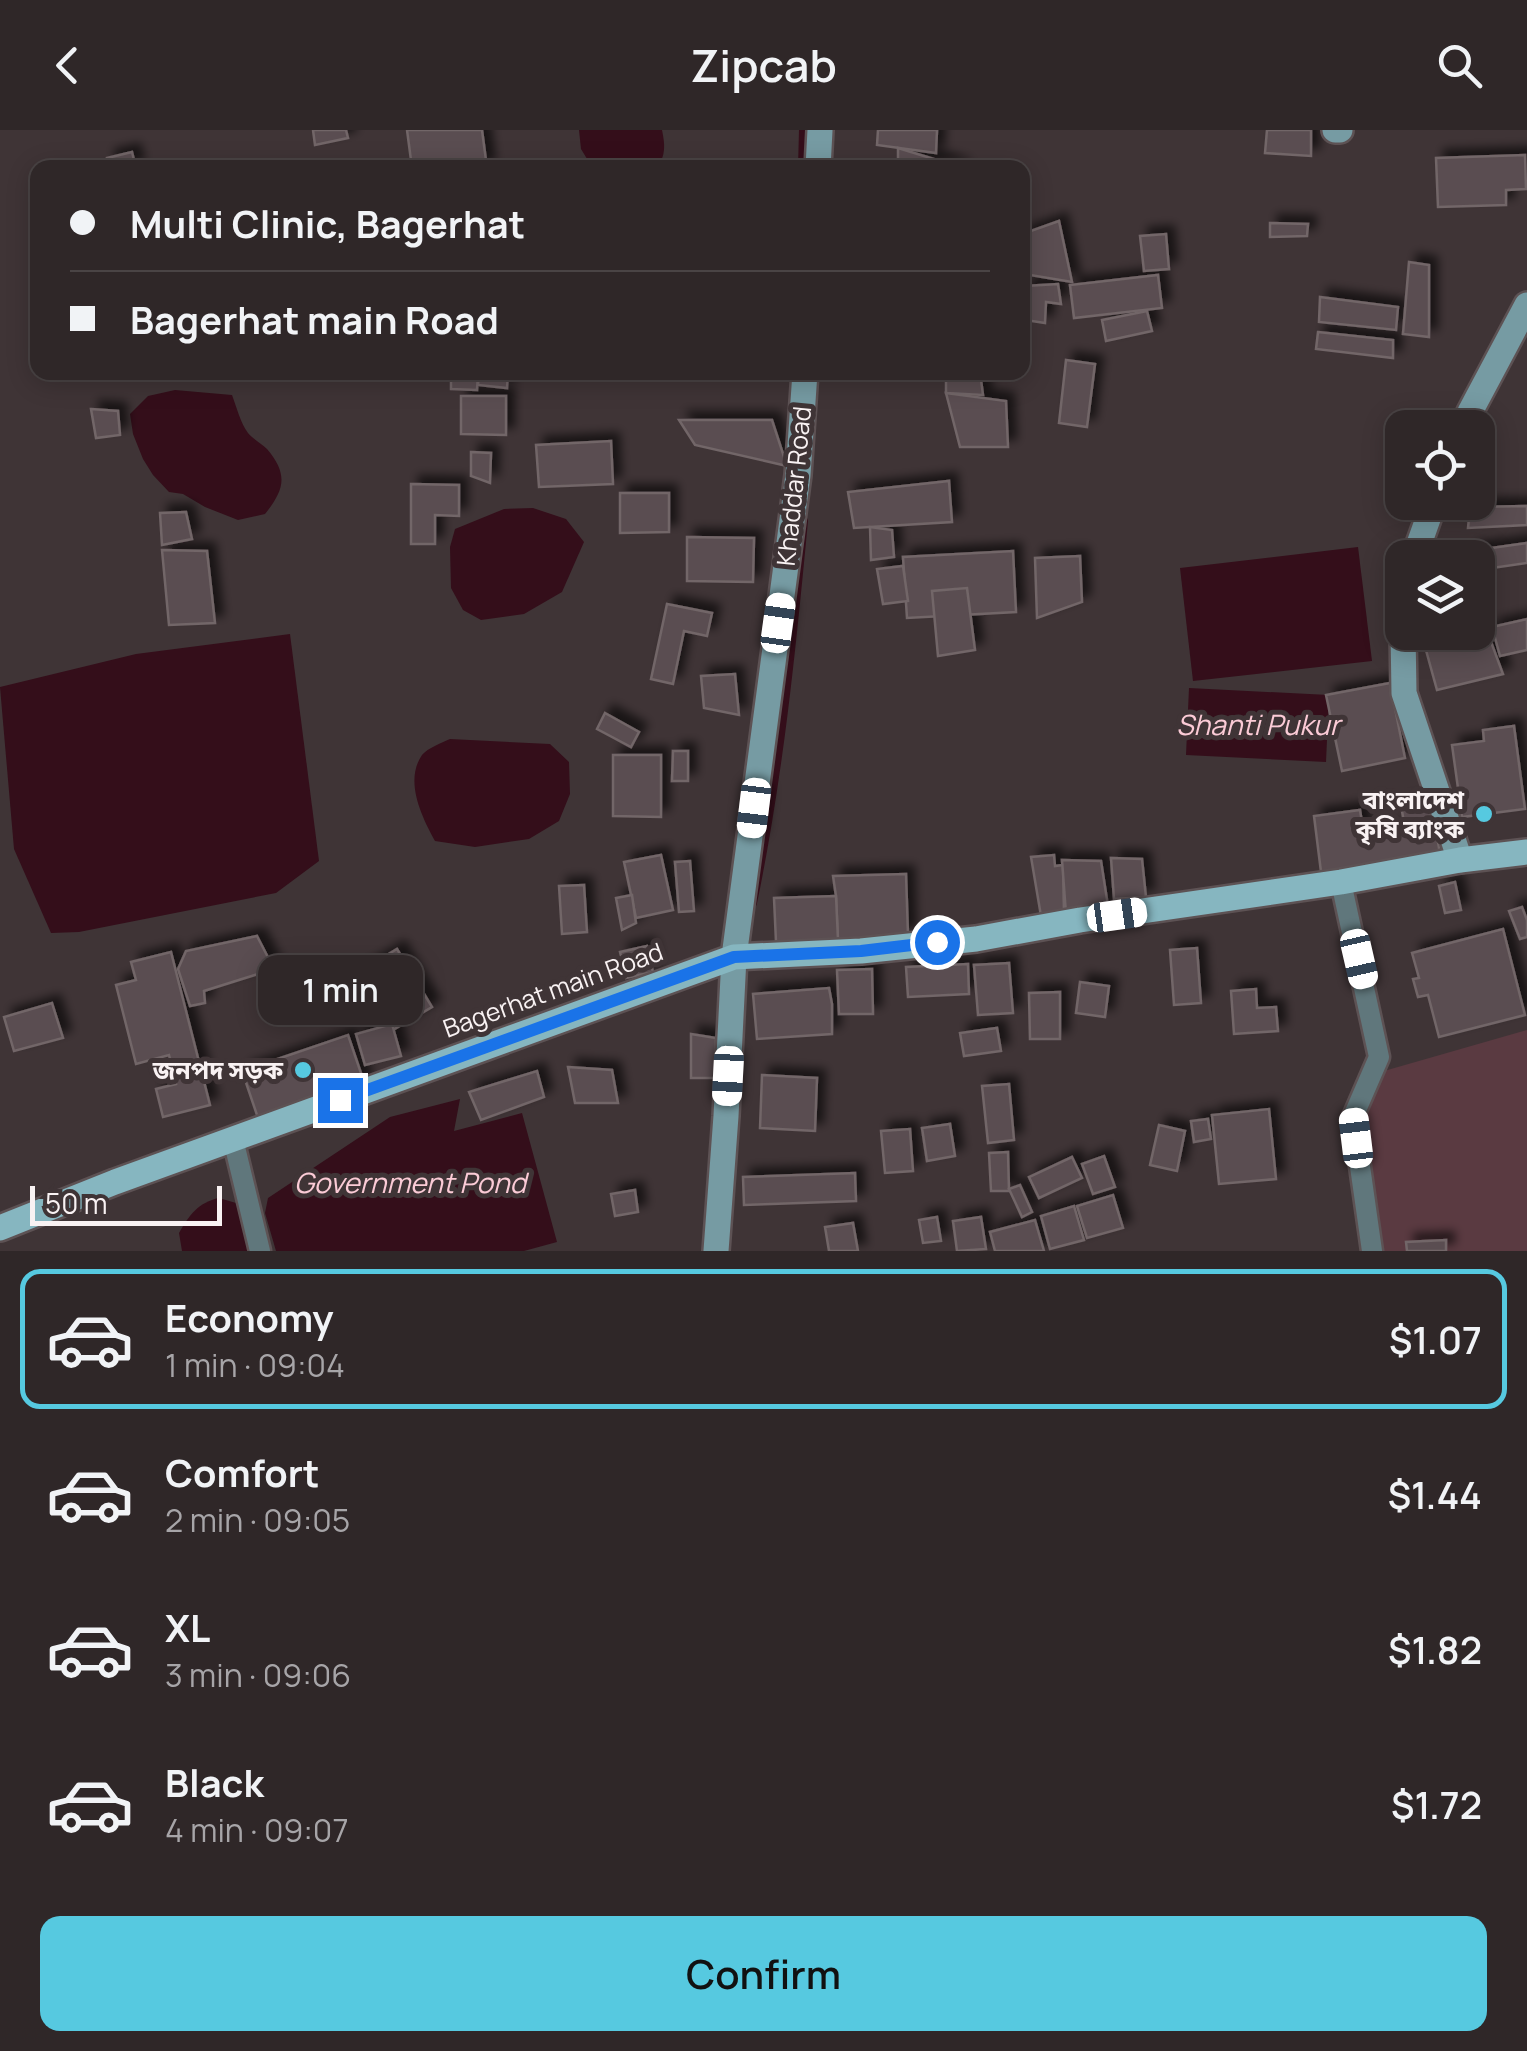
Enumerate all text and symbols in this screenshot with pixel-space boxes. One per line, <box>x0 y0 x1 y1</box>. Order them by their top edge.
text: Zipcab <box>690 34 837 96</box>
icon: back <box>40 38 95 93</box>
icon: search <box>1432 38 1487 93</box>
text: Multi Clinic, Bagerhat <box>130 197 525 249</box>
text: Bagerhat main Road <box>130 293 499 345</box>
street label: Khaddar Road <box>768 404 819 568</box>
map controls <box>1385 410 1495 650</box>
button: locate <box>1385 410 1495 520</box>
button: layers <box>1385 540 1495 650</box>
car <box>759 591 797 655</box>
water label: Shanti Pukur <box>1176 705 1344 743</box>
car <box>735 776 773 840</box>
place label: বাংলাদেশ কৃষি ব্যাংক <box>1355 782 1465 846</box>
marker: বাংলাদেশ কৃষি ব্যাংক <box>1473 803 1495 825</box>
car <box>1085 896 1149 934</box>
route start <box>915 920 960 965</box>
car <box>1338 926 1380 992</box>
street label: Bagerhat main Road <box>438 934 668 1046</box>
callout: 1 min <box>258 955 422 1025</box>
text: 1 min <box>302 968 379 1012</box>
car <box>711 1045 745 1107</box>
place label: জনপদ সড়ক <box>152 1052 284 1087</box>
marker: জনপদ সড়ক <box>292 1059 314 1081</box>
route end <box>318 1078 363 1123</box>
car <box>1337 1106 1375 1170</box>
water label: Government Pond <box>294 1163 529 1201</box>
scale bar <box>30 1181 222 1226</box>
text: 50 m <box>45 1184 108 1222</box>
text: Economy <box>165 1291 334 1343</box>
icon: car <box>45 1294 135 1384</box>
text: $1.07 <box>1389 1313 1482 1365</box>
text: 1 min · 09:04 <box>165 1343 345 1387</box>
text: Comfort <box>165 1446 319 1498</box>
icon: car <box>45 1449 135 1539</box>
text: $1.44 <box>1388 1468 1482 1520</box>
text: 2 min · 09:05 <box>165 1498 350 1542</box>
text: XL <box>165 1601 210 1653</box>
icon: car <box>45 1604 135 1694</box>
text: $1.82 <box>1388 1623 1482 1675</box>
text: 3 min · 09:06 <box>165 1653 351 1697</box>
text: Black <box>165 1756 264 1808</box>
icon: car <box>45 1759 135 1849</box>
text: $1.72 <box>1391 1778 1482 1830</box>
text: 4 min · 09:07 <box>165 1808 348 1852</box>
button: Confirm <box>40 1916 1487 2031</box>

